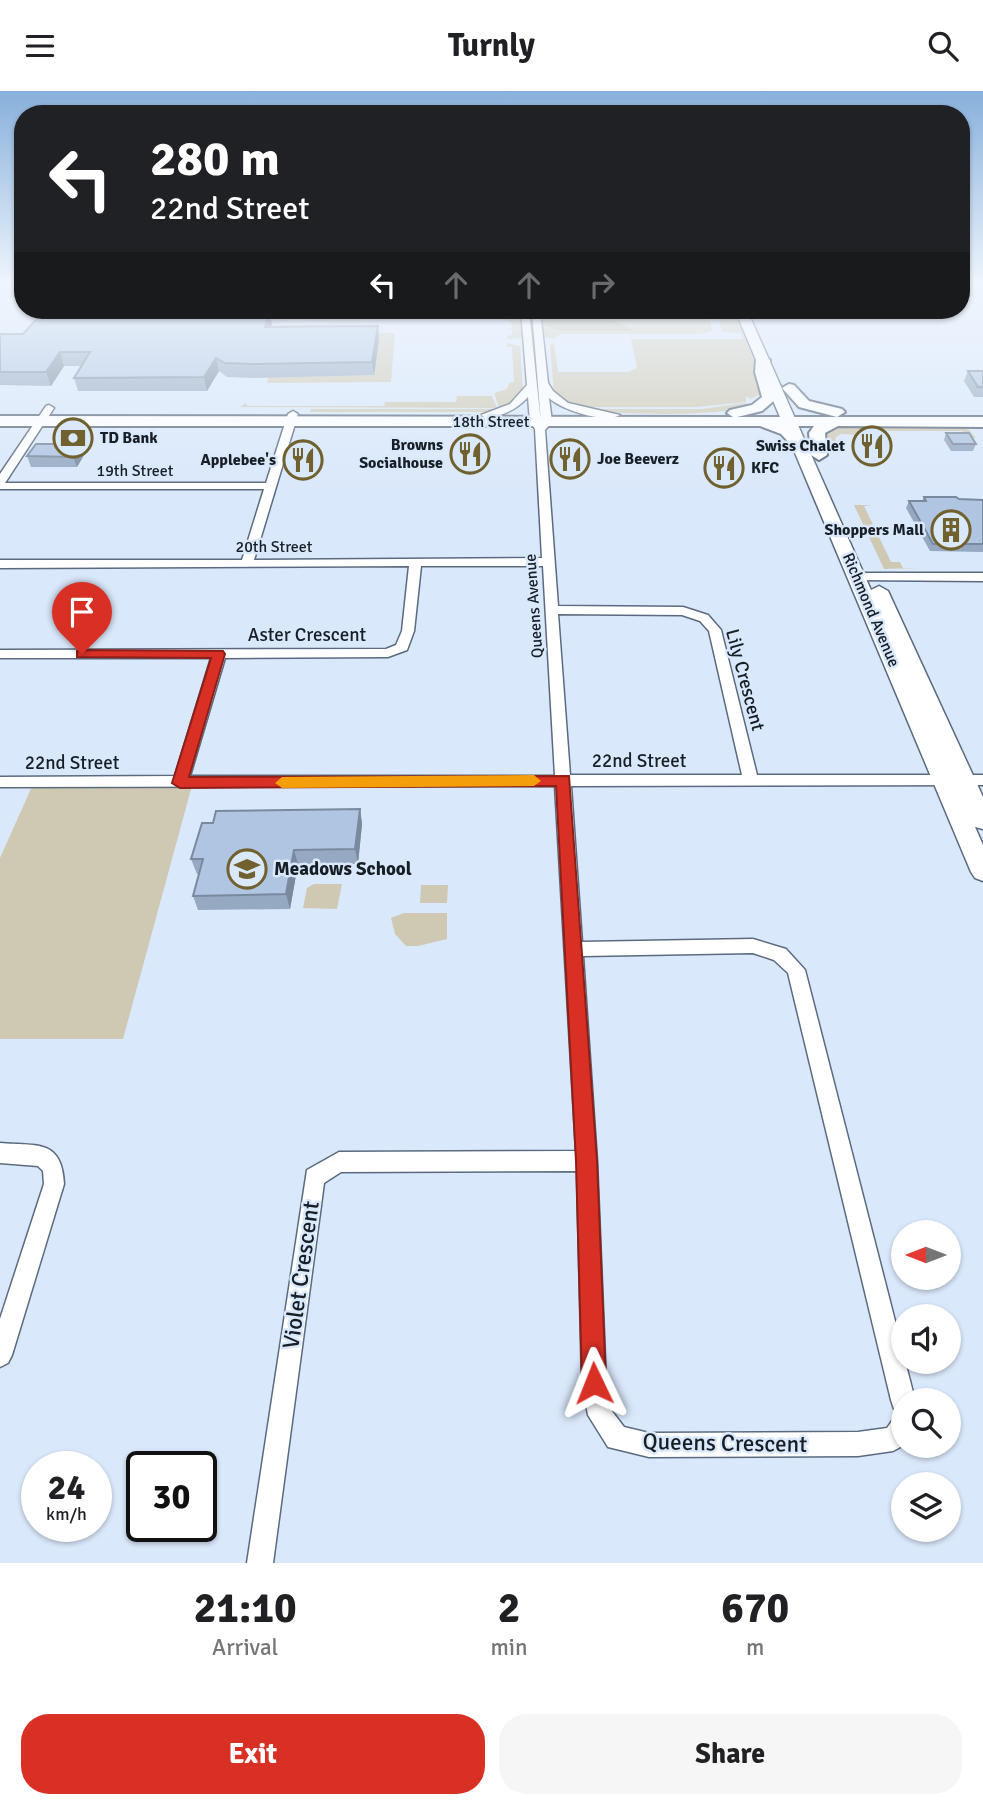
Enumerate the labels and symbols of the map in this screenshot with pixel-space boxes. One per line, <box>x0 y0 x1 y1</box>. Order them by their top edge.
street label: 18th Street <box>453 412 530 432</box>
bank icon: TD Bank <box>52 417 94 459</box>
restaurant icon: Swiss Chalet <box>851 425 893 467</box>
place label: TD Bank <box>100 428 158 448</box>
restaurant icon: Browns Socialhouse <box>449 433 491 475</box>
place label: Browns Socialhouse <box>359 435 443 473</box>
place label: Swiss Chalet <box>756 436 845 456</box>
restaurant icon: Joe Beeverz <box>549 438 591 480</box>
restaurant icon: Applebee's <box>282 439 324 481</box>
restaurant icon: KFC <box>703 447 745 489</box>
place label: Joe Beeverz <box>597 449 679 469</box>
place label: Applebee's <box>201 450 276 470</box>
place label: KFC <box>751 458 779 478</box>
street label: 19th Street <box>97 461 174 481</box>
building icon: Shoppers Mall <box>930 509 972 551</box>
place label: Shoppers Mall <box>825 520 924 540</box>
street label: 20th Street <box>236 537 313 557</box>
street label: Richmond Avenue <box>838 550 904 670</box>
street label: Queens Avenue <box>520 553 548 659</box>
pin <box>52 582 112 654</box>
street label: Aster Crescent <box>248 623 367 647</box>
street label: Lily Crescent <box>720 626 770 734</box>
street label: 22nd Street <box>592 749 687 773</box>
street label: 22nd Street <box>25 751 120 775</box>
school or university icon: Meadows School <box>226 848 268 890</box>
place label: Meadows School <box>274 857 412 881</box>
street label: Violet Crescent <box>276 1199 326 1351</box>
north arrow <box>891 1220 961 1290</box>
position arrow <box>557 1346 631 1420</box>
street label: Queens Crescent <box>642 1427 808 1459</box>
speed limit sign: 30 <box>126 1451 217 1542</box>

